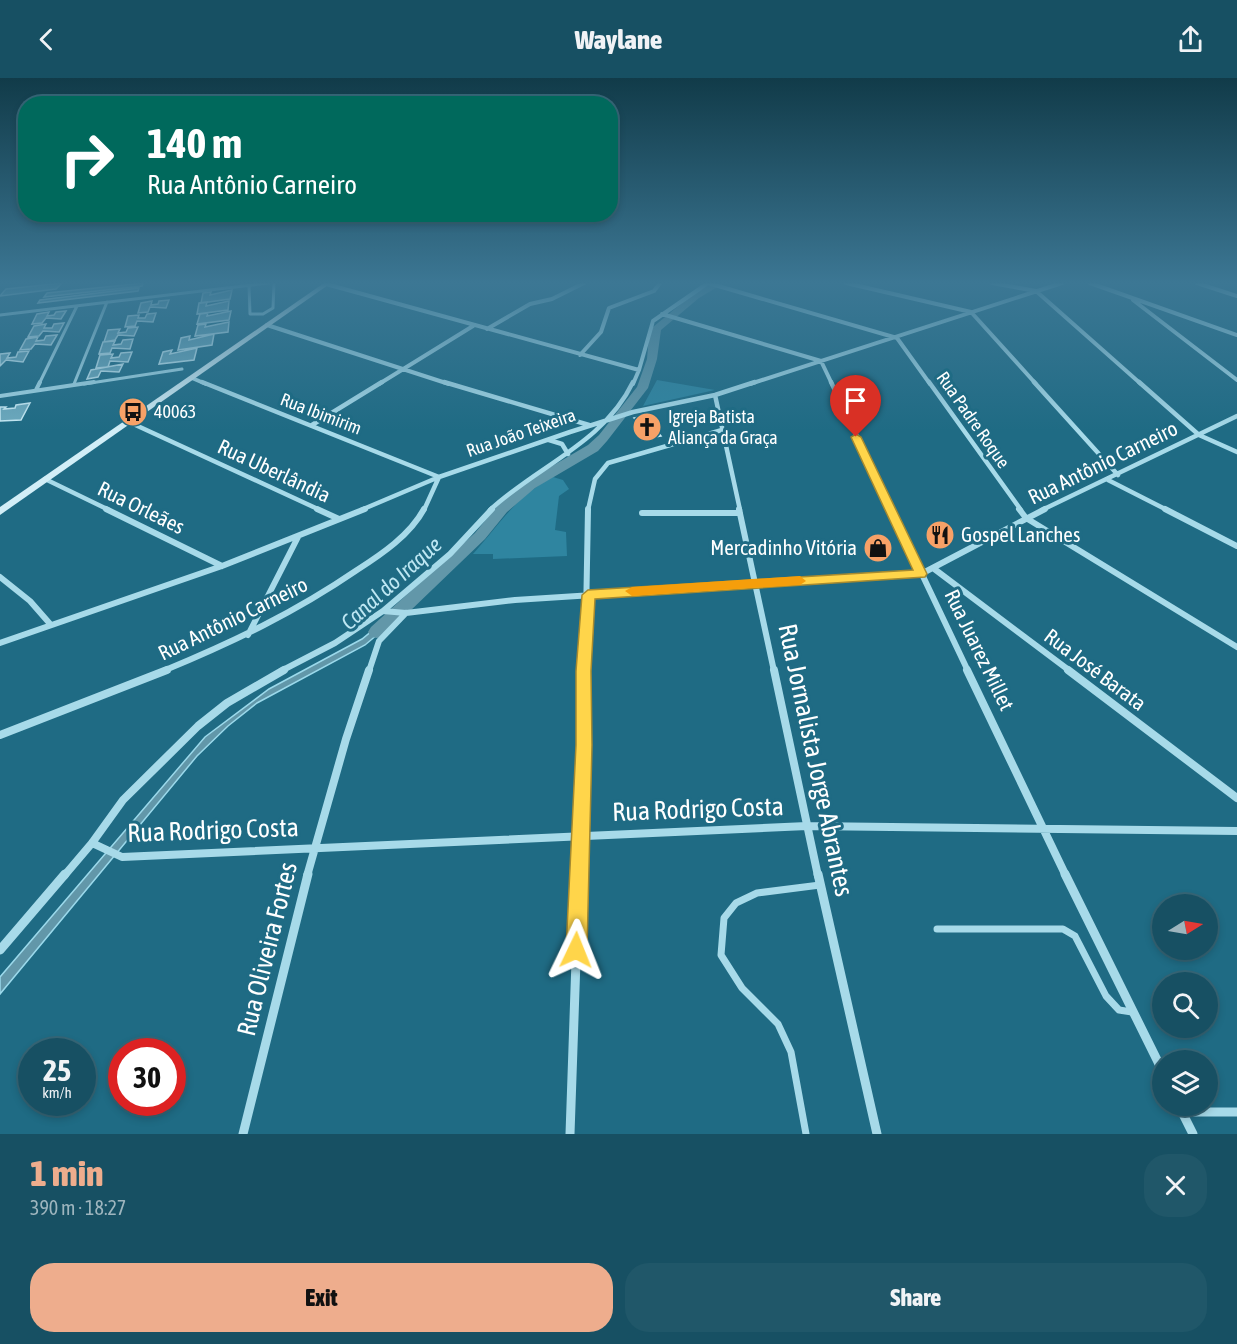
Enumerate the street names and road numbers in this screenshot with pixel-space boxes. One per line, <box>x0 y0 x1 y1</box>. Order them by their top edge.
street label: Rua Padre Roque <box>932 368 1014 472</box>
street label: Rua Ibimirim <box>278 388 365 439</box>
street label: Rua João Teixeira <box>464 404 578 461</box>
street label: Rua Antônio Carneiro <box>1024 416 1181 509</box>
street label: Rua Uberlândia <box>214 434 335 507</box>
street label: Rua Orleães <box>94 476 189 538</box>
street label: Rua Antônio Carneiro <box>154 572 311 665</box>
street label: Rua Juarez Millet <box>940 585 1020 714</box>
street label: Rua Jornalista Jorge Abrantes <box>772 621 860 899</box>
street label: Rua José Barata <box>1040 623 1151 715</box>
street label: Rua Rodrigo Costa <box>612 791 784 827</box>
street label: Rua Rodrigo Costa <box>127 812 299 848</box>
street label: Rua Oliveira Fortes <box>231 859 303 1039</box>

